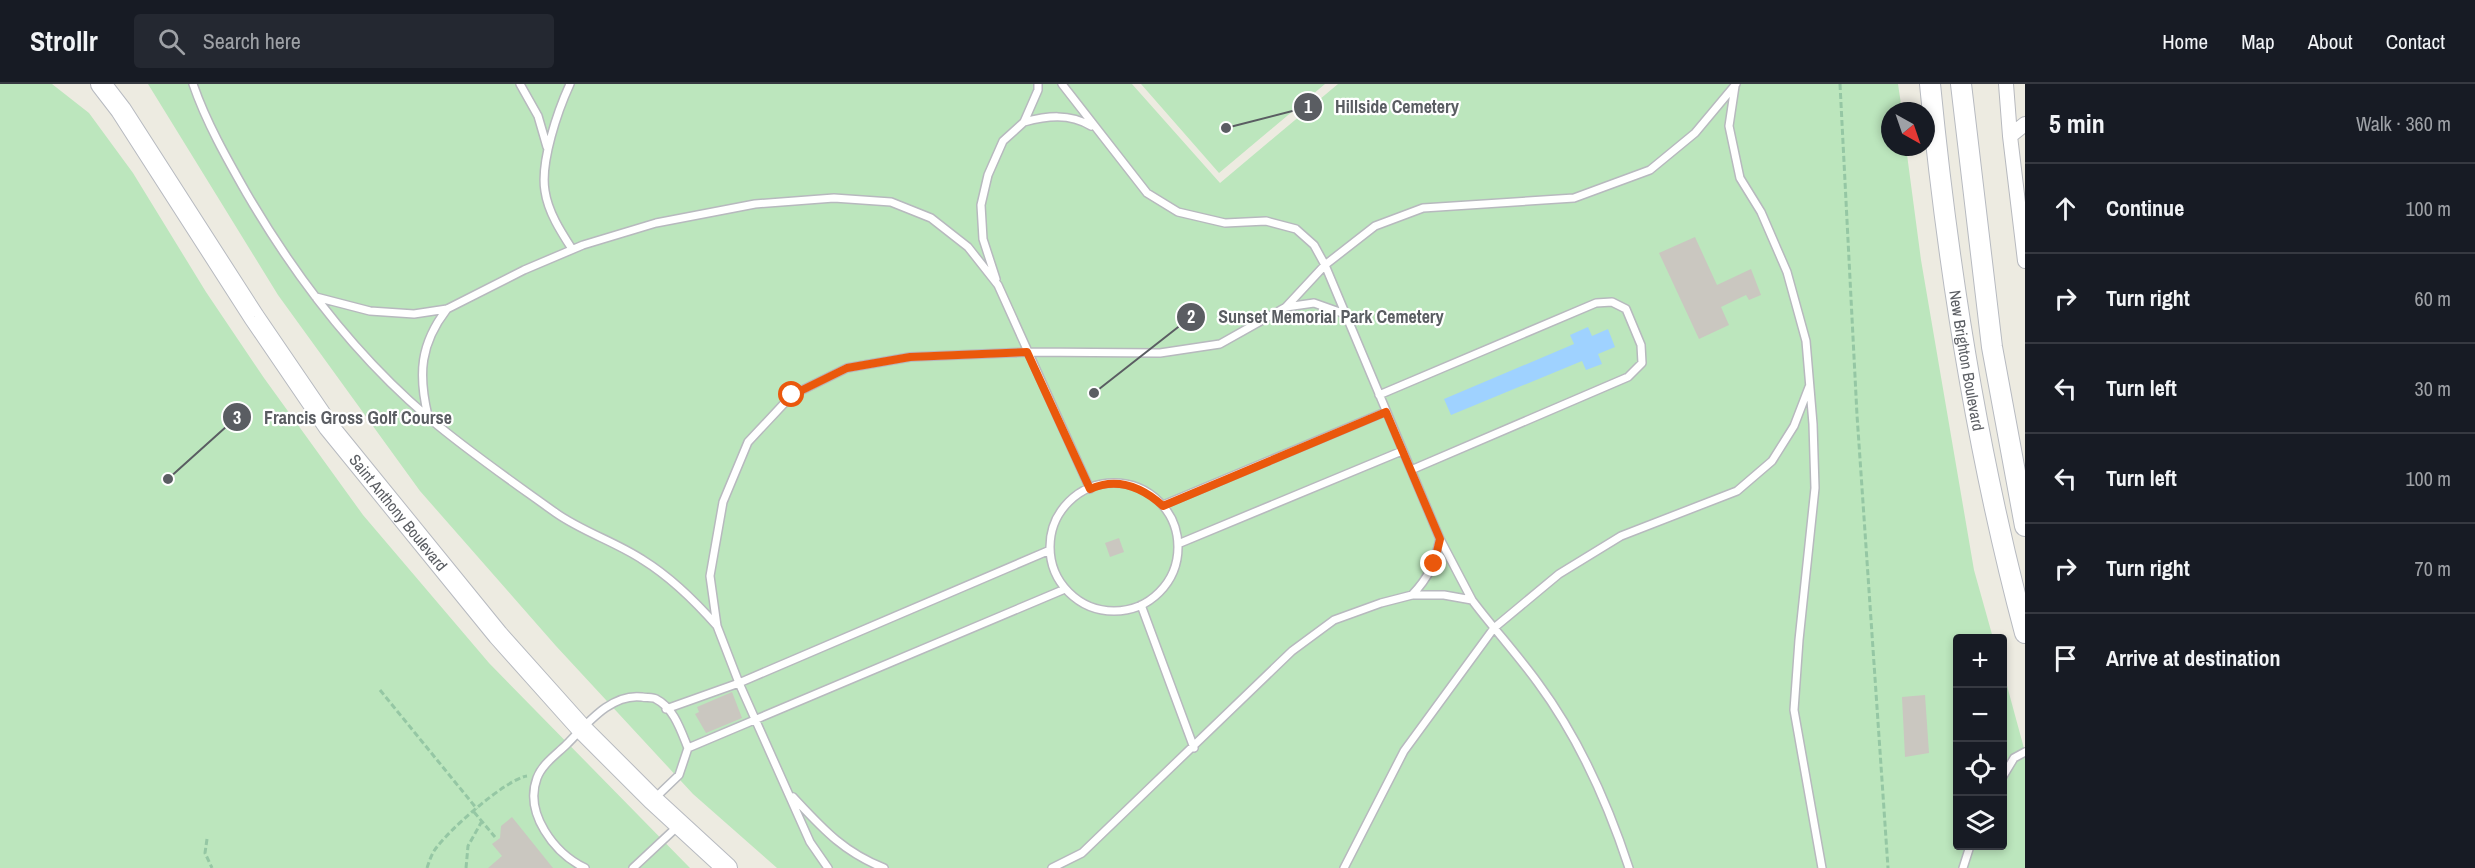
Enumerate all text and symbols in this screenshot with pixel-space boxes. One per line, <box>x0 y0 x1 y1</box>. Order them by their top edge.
search box <box>134 14 554 68</box>
text: Strollr <box>30 22 98 60</box>
icon: search <box>155 25 188 58</box>
text: Search here <box>203 26 301 56</box>
text: Home <box>2162 27 2208 56</box>
text: Map <box>2241 27 2275 56</box>
text: About <box>2308 27 2353 56</box>
text: Contact <box>2386 27 2445 56</box>
callout: Hillside Cemetery <box>1293 89 1471 125</box>
text: 1 <box>1304 94 1313 119</box>
text: Hillside Cemetery <box>1335 94 1460 119</box>
north arrow <box>1881 102 1935 156</box>
text: 5 min <box>2049 106 2105 141</box>
text: Walk · 360 m <box>2356 110 2451 137</box>
icon: ahead <box>2049 192 2082 225</box>
text: Continue <box>2106 193 2184 223</box>
text: 100 m <box>2405 195 2451 222</box>
icon: right <box>2049 282 2082 315</box>
text: Turn right <box>2106 283 2190 313</box>
text: 60 m <box>2415 285 2451 312</box>
street label: New Brighton Boulevard <box>1944 289 1990 433</box>
callout: Sunset Memorial Park Cemetery <box>1176 299 1456 335</box>
text: 2 <box>1187 304 1195 329</box>
text: Sunset Memorial Park Cemetery <box>1218 304 1445 329</box>
icon: left <box>2049 372 2082 405</box>
text: Turn left <box>2106 373 2177 403</box>
text: 30 m <box>2415 375 2451 402</box>
route start <box>778 381 804 407</box>
callout: Francis Gross Golf Course <box>222 399 464 435</box>
text: 3 <box>233 405 241 430</box>
text: Francis Gross Golf Course <box>264 405 452 430</box>
street label: Saint Anthony Boulevard <box>344 449 452 575</box>
icon: left <box>2049 462 2082 495</box>
text: Turn left <box>2106 463 2177 493</box>
text: 100 m <box>2405 465 2451 492</box>
route end <box>1420 550 1446 576</box>
icon: right <box>2049 552 2082 585</box>
text: Turn right <box>2106 553 2190 583</box>
text: 70 m <box>2415 555 2451 582</box>
map controls <box>1953 634 2007 850</box>
button: + <box>1953 634 2007 688</box>
icon: arrive <box>2049 642 2082 675</box>
text: Arrive at destination <box>2106 643 2280 673</box>
button: − <box>1953 688 2007 742</box>
button: locate <box>1953 742 2007 796</box>
button: layers <box>1953 796 2007 850</box>

